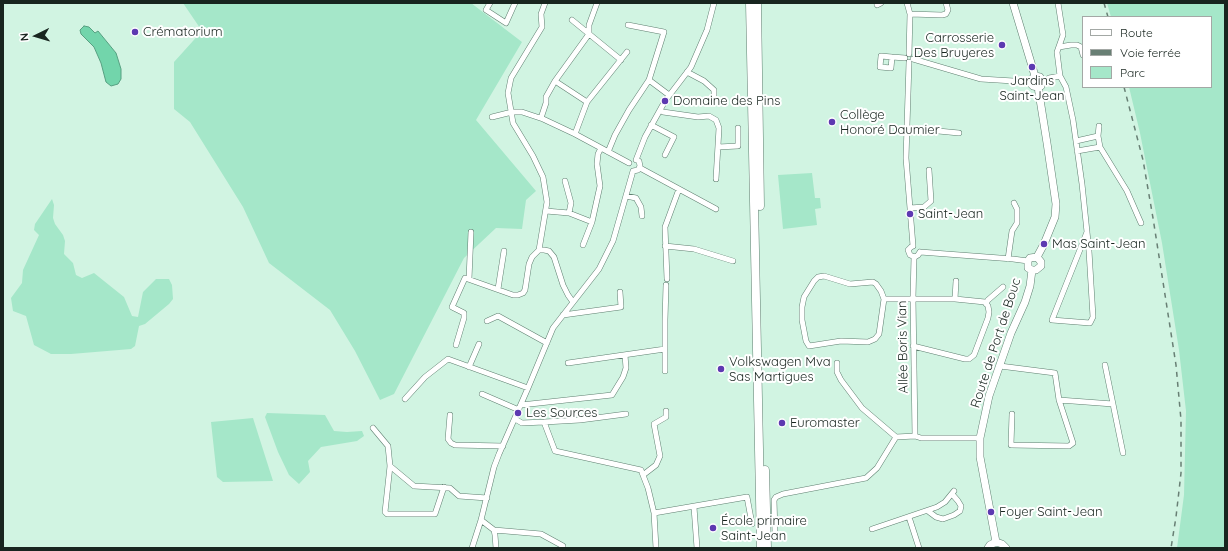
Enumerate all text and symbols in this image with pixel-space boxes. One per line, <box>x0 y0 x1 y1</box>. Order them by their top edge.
north arrow <box>16 16 56 56</box>
legend <box>1082 16 1212 88</box>
place label: Crématorium <box>143 24 223 40</box>
text: Route <box>1120 25 1153 40</box>
marker: Crématorium <box>130 27 140 37</box>
place label: Carrosserie Des Bruyeres <box>914 30 994 61</box>
text: N <box>17 32 31 42</box>
marker: Carrosserie Des Bruyeres <box>997 40 1007 50</box>
text: Voie ferrée <box>1120 45 1181 60</box>
marker: Jardins Saint-Jean <box>1027 62 1037 72</box>
text: Parc <box>1120 65 1145 80</box>
place label: Jardins Saint-Jean <box>999 73 1065 104</box>
place label: Domaine des Pins <box>673 93 780 109</box>
marker: Domaine des Pins <box>660 96 670 106</box>
place label: Collège Honoré Daumier <box>840 107 940 138</box>
marker: Collège Honoré Daumier <box>827 117 837 127</box>
place label: Saint-Jean <box>918 206 983 222</box>
marker: Saint-Jean <box>905 209 915 219</box>
place label: Mas Saint-Jean <box>1052 236 1145 252</box>
marker: Mas Saint-Jean <box>1039 239 1049 249</box>
street label: Route de Port de Bouc <box>968 276 1024 410</box>
street label: Allée Boris Vian <box>894 300 912 394</box>
place label: Volkswagen Mva Sas Martigues <box>729 354 831 385</box>
marker: Volkswagen Mva Sas Martigues <box>716 364 726 374</box>
place label: Les Sources <box>526 405 597 421</box>
marker: Les Sources <box>513 408 523 418</box>
place label: Euromaster <box>790 415 860 431</box>
marker: Euromaster <box>777 418 787 428</box>
place label: Foyer Saint-Jean <box>999 504 1102 520</box>
marker: Foyer Saint-Jean <box>986 507 996 517</box>
place label: École primaire Saint-Jean <box>721 513 807 544</box>
marker: École primaire Saint-Jean <box>708 523 718 533</box>

